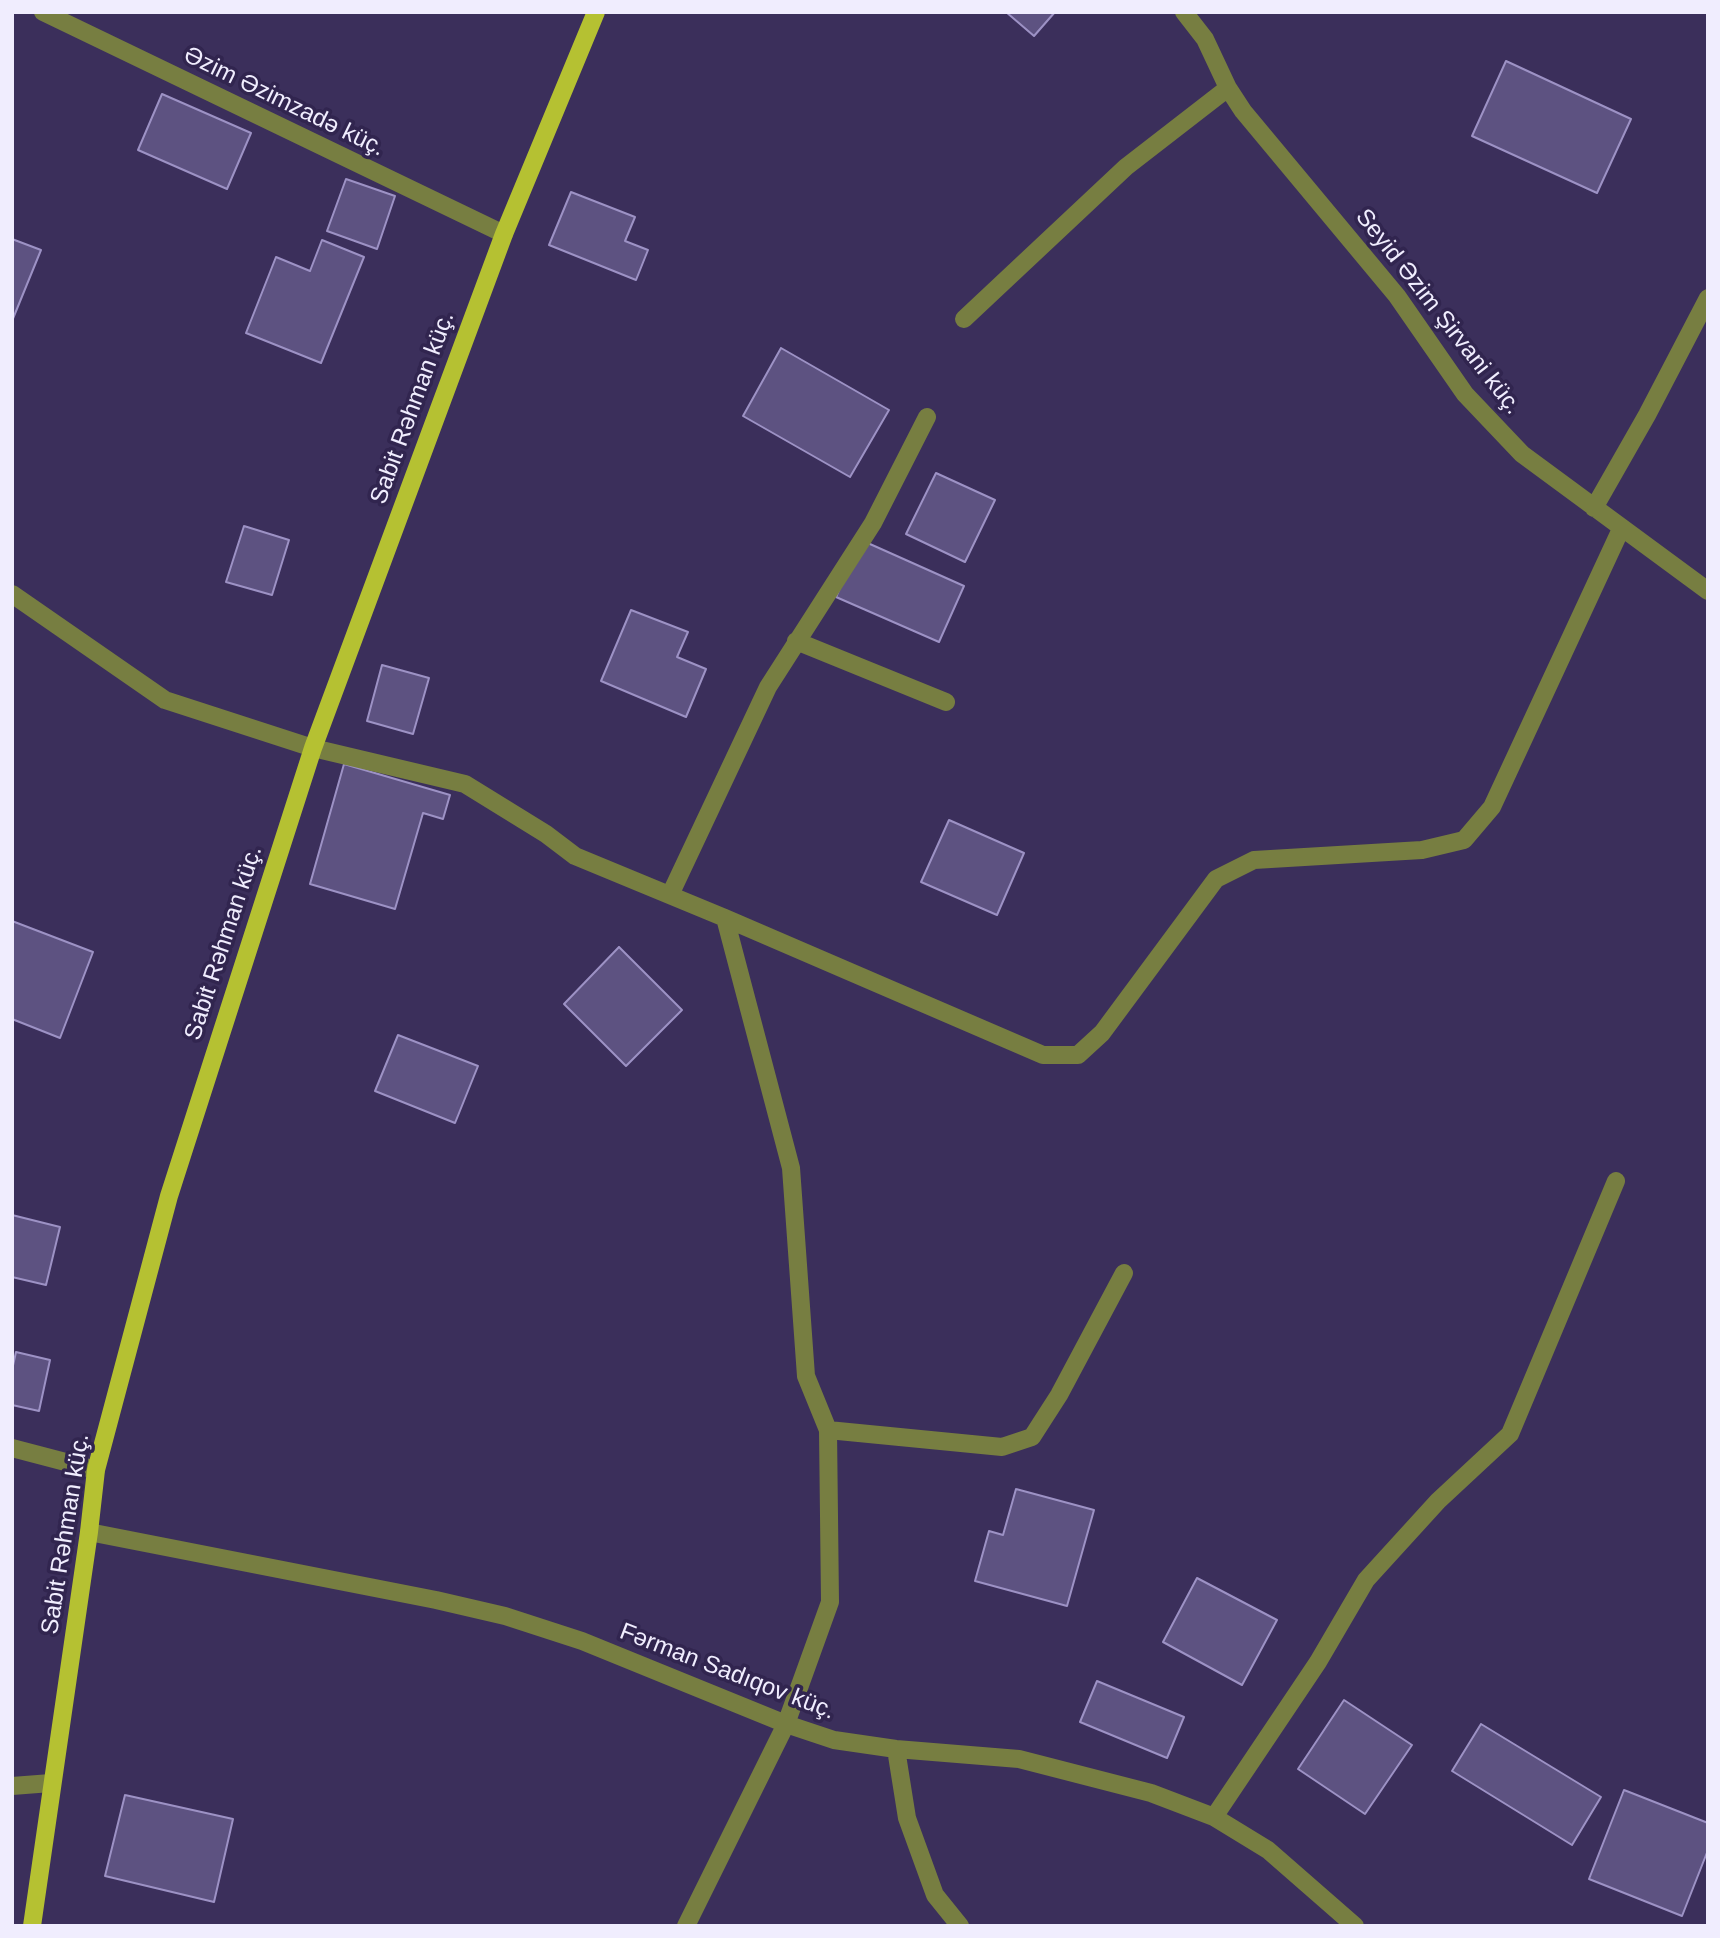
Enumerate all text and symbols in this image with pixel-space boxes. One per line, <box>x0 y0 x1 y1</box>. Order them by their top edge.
street label: Əzim Əzimzadə küç. <box>179 41 389 163</box>
street label: Seyid Əzim Şirvani küç. <box>1349 204 1527 420</box>
street label: Sabit Rəhman küç. <box>365 308 461 508</box>
street label: Sabit Rəhman küç. <box>179 842 269 1044</box>
street label: Sabit Rəhman küç. <box>36 1432 96 1636</box>
street label: Fərman Sadıqov küç. <box>615 1618 839 1726</box>

